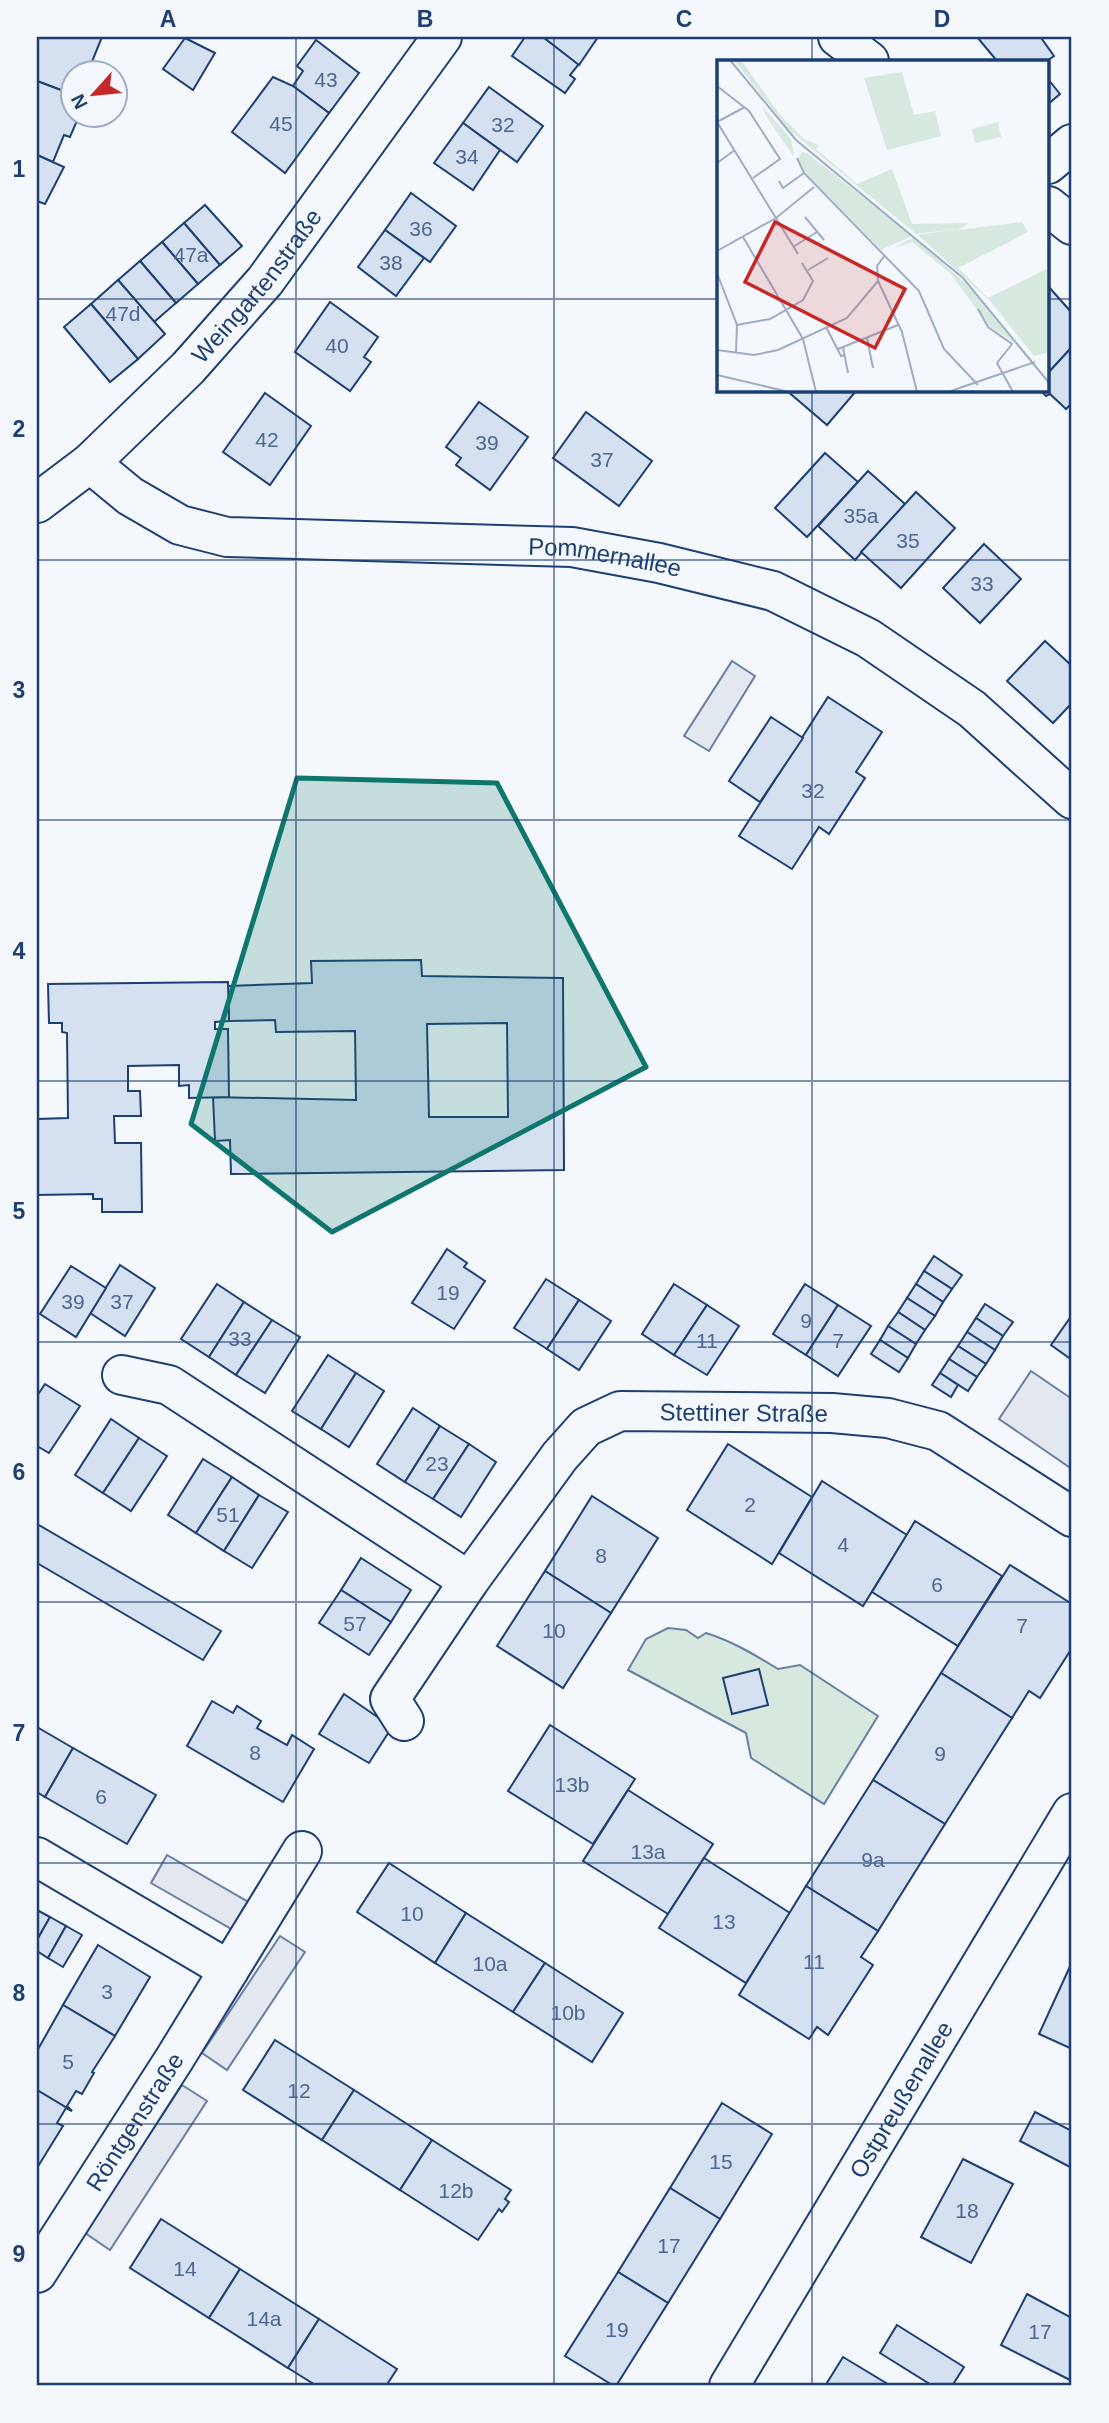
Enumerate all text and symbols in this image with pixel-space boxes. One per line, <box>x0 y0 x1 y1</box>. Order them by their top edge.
text: A <box>160 6 176 32</box>
text: B <box>417 6 433 32</box>
text: C <box>676 6 692 32</box>
text: D <box>934 6 950 32</box>
north arrow <box>60 60 130 130</box>
inset map <box>717 60 1050 392</box>
house number: 43 <box>314 68 338 91</box>
text: N <box>67 91 92 112</box>
house number: 45 <box>269 112 293 135</box>
house number: 32 <box>491 113 515 136</box>
house number: 34 <box>455 145 479 168</box>
text: 1 <box>13 156 26 182</box>
street label: Weingartenstraße <box>186 203 327 368</box>
house number: 36 <box>409 217 433 240</box>
house number: 47a <box>173 243 209 266</box>
house number: 38 <box>379 251 403 274</box>
house number: 47d <box>105 302 141 325</box>
house number: 40 <box>325 334 349 357</box>
text: 2 <box>13 416 25 442</box>
house number: 42 <box>255 428 279 451</box>
house number: 39 <box>475 431 499 454</box>
house number: 37 <box>590 448 614 471</box>
house number: 35a <box>843 504 879 527</box>
house number: 35 <box>896 529 920 552</box>
street label: Pommernallee <box>528 532 684 582</box>
house number: 33 <box>970 572 994 595</box>
text: 3 <box>13 677 25 703</box>
house number: 32 <box>801 779 825 802</box>
text: 4 <box>13 938 26 964</box>
text: 5 <box>13 1198 26 1224</box>
house number: 19 <box>436 1281 460 1304</box>
house number: 39 <box>61 1290 85 1313</box>
house number: 37 <box>110 1290 134 1313</box>
house number: 9 <box>800 1309 812 1332</box>
house number: 33 <box>228 1327 252 1350</box>
house number: 11 <box>696 1329 718 1352</box>
house number: 7 <box>832 1329 844 1352</box>
street label: Stettiner Straße <box>660 1398 828 1426</box>
house number: 23 <box>425 1452 449 1475</box>
text: 6 <box>13 1459 25 1485</box>
house number: 2 <box>744 1493 756 1516</box>
house number: 51 <box>216 1503 240 1526</box>
house number: 4 <box>837 1533 849 1556</box>
house number: 8 <box>595 1544 607 1567</box>
house number: 6 <box>931 1573 943 1596</box>
house number: 57 <box>343 1612 367 1635</box>
house number: 7 <box>1016 1614 1028 1637</box>
house number: 10 <box>542 1619 566 1642</box>
text: 7 <box>13 1720 25 1746</box>
house number: 8 <box>249 1741 261 1764</box>
house number: 9 <box>934 1742 946 1765</box>
house number: 13b <box>554 1773 590 1796</box>
house number: 6 <box>95 1785 107 1808</box>
house number: 13a <box>630 1840 666 1863</box>
house number: 9a <box>861 1848 885 1871</box>
house number: 10 <box>400 1902 424 1925</box>
house number: 13 <box>712 1910 736 1933</box>
house number: 11 <box>803 1950 825 1973</box>
house number: 10a <box>472 1952 508 1975</box>
text: 8 <box>13 1980 26 2006</box>
house number: 3 <box>101 1980 113 2003</box>
house number: 10b <box>550 2001 586 2024</box>
street label: Ostpreußenallee <box>843 2016 958 2183</box>
street label: Röntgenstraße <box>80 2047 188 2196</box>
house number: 5 <box>62 2050 74 2073</box>
house number: 12 <box>287 2079 311 2102</box>
house number: 15 <box>709 2150 733 2173</box>
house number: 12b <box>438 2179 474 2202</box>
house number: 18 <box>955 2199 979 2222</box>
house number: 17 <box>657 2234 681 2257</box>
text: 9 <box>13 2241 25 2267</box>
house number: 14 <box>173 2257 197 2280</box>
house number: 14a <box>246 2307 282 2330</box>
house number: 19 <box>605 2318 629 2341</box>
house number: 17 <box>1028 2320 1052 2343</box>

